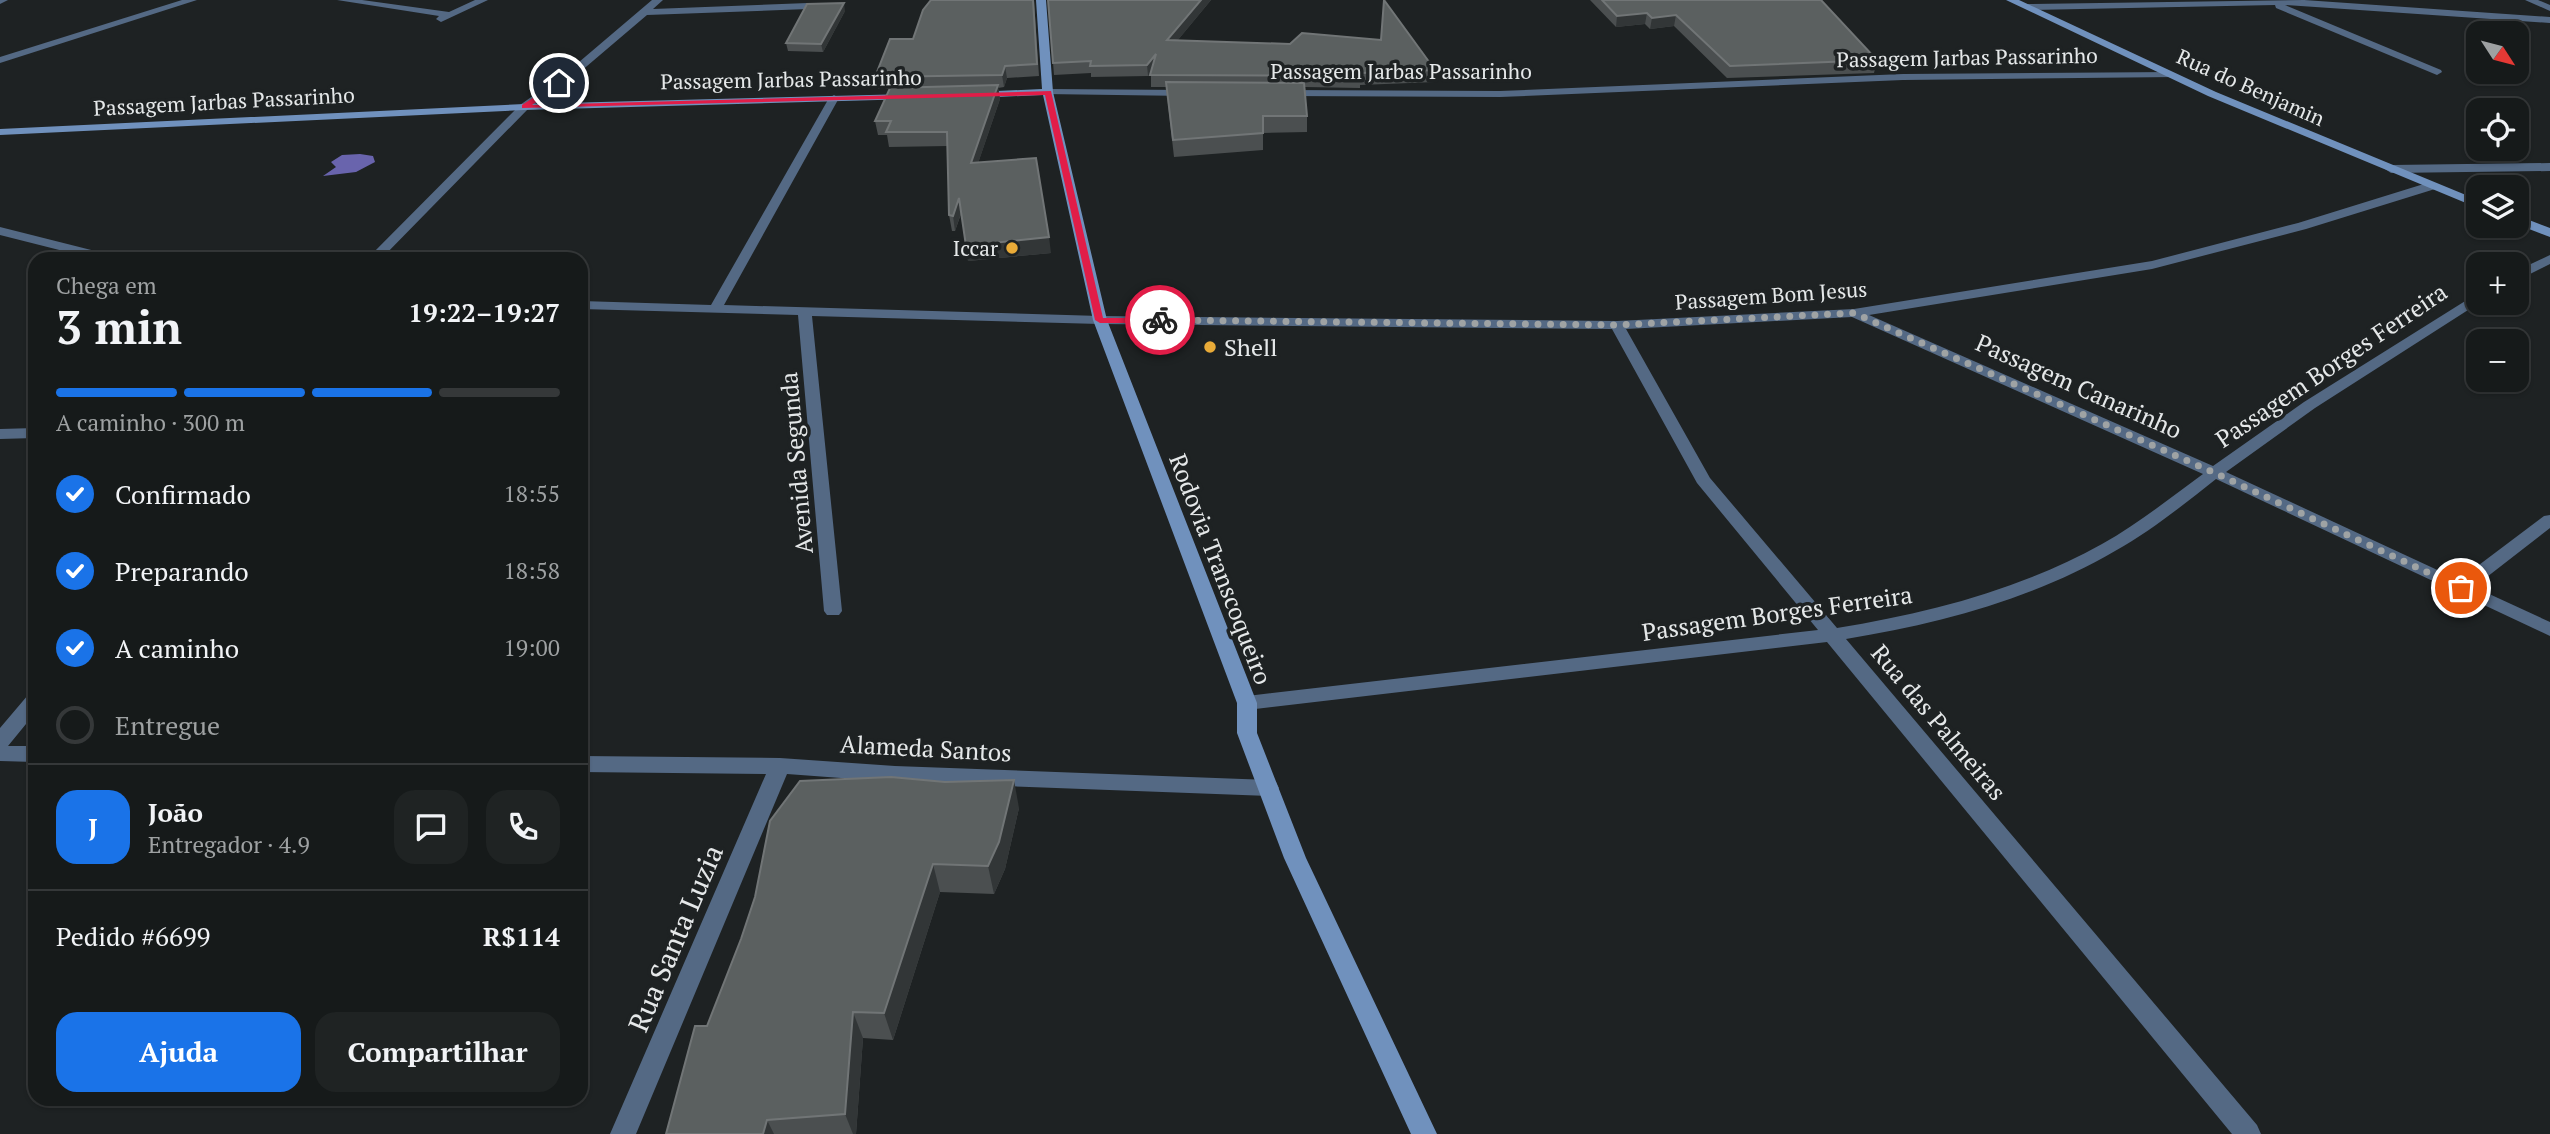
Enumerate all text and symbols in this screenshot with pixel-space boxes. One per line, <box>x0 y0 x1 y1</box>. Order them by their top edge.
north arrow <box>2466 21 2529 84</box>
map controls <box>2466 21 2529 392</box>
street label: Passagem Jarbas Passarinho <box>1836 41 2098 73</box>
street label: Rua do Benjamin <box>2173 42 2330 132</box>
pin <box>529 53 589 113</box>
street label: Passagem Jarbas Passarinho <box>1270 57 1532 85</box>
street label: Passagem Jarbas Passarinho <box>660 63 922 95</box>
icon: home <box>540 64 578 102</box>
street label: Passagem Jarbas Passarinho <box>93 80 355 122</box>
button: locate <box>2466 98 2529 161</box>
button: layers <box>2466 175 2529 238</box>
place label: Iccar <box>953 234 998 262</box>
marker: Iccar <box>1004 240 1020 256</box>
button: + <box>2466 252 2529 315</box>
text: Chega em <box>56 270 157 301</box>
street label: Passagem Bom Jesus <box>1674 274 1868 316</box>
street label: Passagem Borges Ferreira <box>2209 275 2453 455</box>
courier <box>1125 285 1195 355</box>
text: 19:22–19:27 <box>408 295 560 329</box>
text: 3 min <box>56 296 182 357</box>
icon: bike <box>1141 301 1179 339</box>
street label: Passagem Canarinho <box>1971 326 2187 446</box>
button: − <box>2466 329 2529 392</box>
place label: Shell <box>1224 331 1277 363</box>
marker: Shell <box>1202 339 1218 355</box>
street label: Avenida Segunda <box>772 371 820 555</box>
text: A caminho · 300 m <box>56 407 245 438</box>
street label: Rodovia Transcoqueiro <box>1162 449 1280 689</box>
icon: check <box>56 475 94 513</box>
text: Confirmado <box>115 477 251 511</box>
text: 18:55 <box>503 478 560 509</box>
icon: check <box>56 552 94 590</box>
text: Preparando <box>115 554 249 588</box>
text: 18:58 <box>503 555 560 586</box>
pin <box>2431 558 2491 618</box>
icon: bag <box>2442 569 2480 607</box>
street label: Passagem Borges Ferreira <box>1640 578 1914 648</box>
icon: check <box>56 629 94 667</box>
text: A caminho <box>115 631 239 665</box>
text: 19:00 <box>503 632 560 663</box>
street label: Rua das Palmeiras <box>1864 637 2014 807</box>
text: Entregue <box>115 708 220 742</box>
street label: Alameda Santos <box>839 728 1013 768</box>
button: chat <box>394 790 468 864</box>
button: phone <box>486 790 560 864</box>
text: João <box>148 795 203 829</box>
text: J <box>88 810 98 844</box>
text: Entregador · 4.9 <box>148 829 310 860</box>
street label: Rua Santa Luzia <box>619 839 731 1037</box>
text: Pedido #6699 <box>56 919 210 953</box>
text: R$114 <box>483 919 560 953</box>
button: Ajuda <box>56 1012 301 1092</box>
button: Compartilhar <box>315 1012 560 1092</box>

